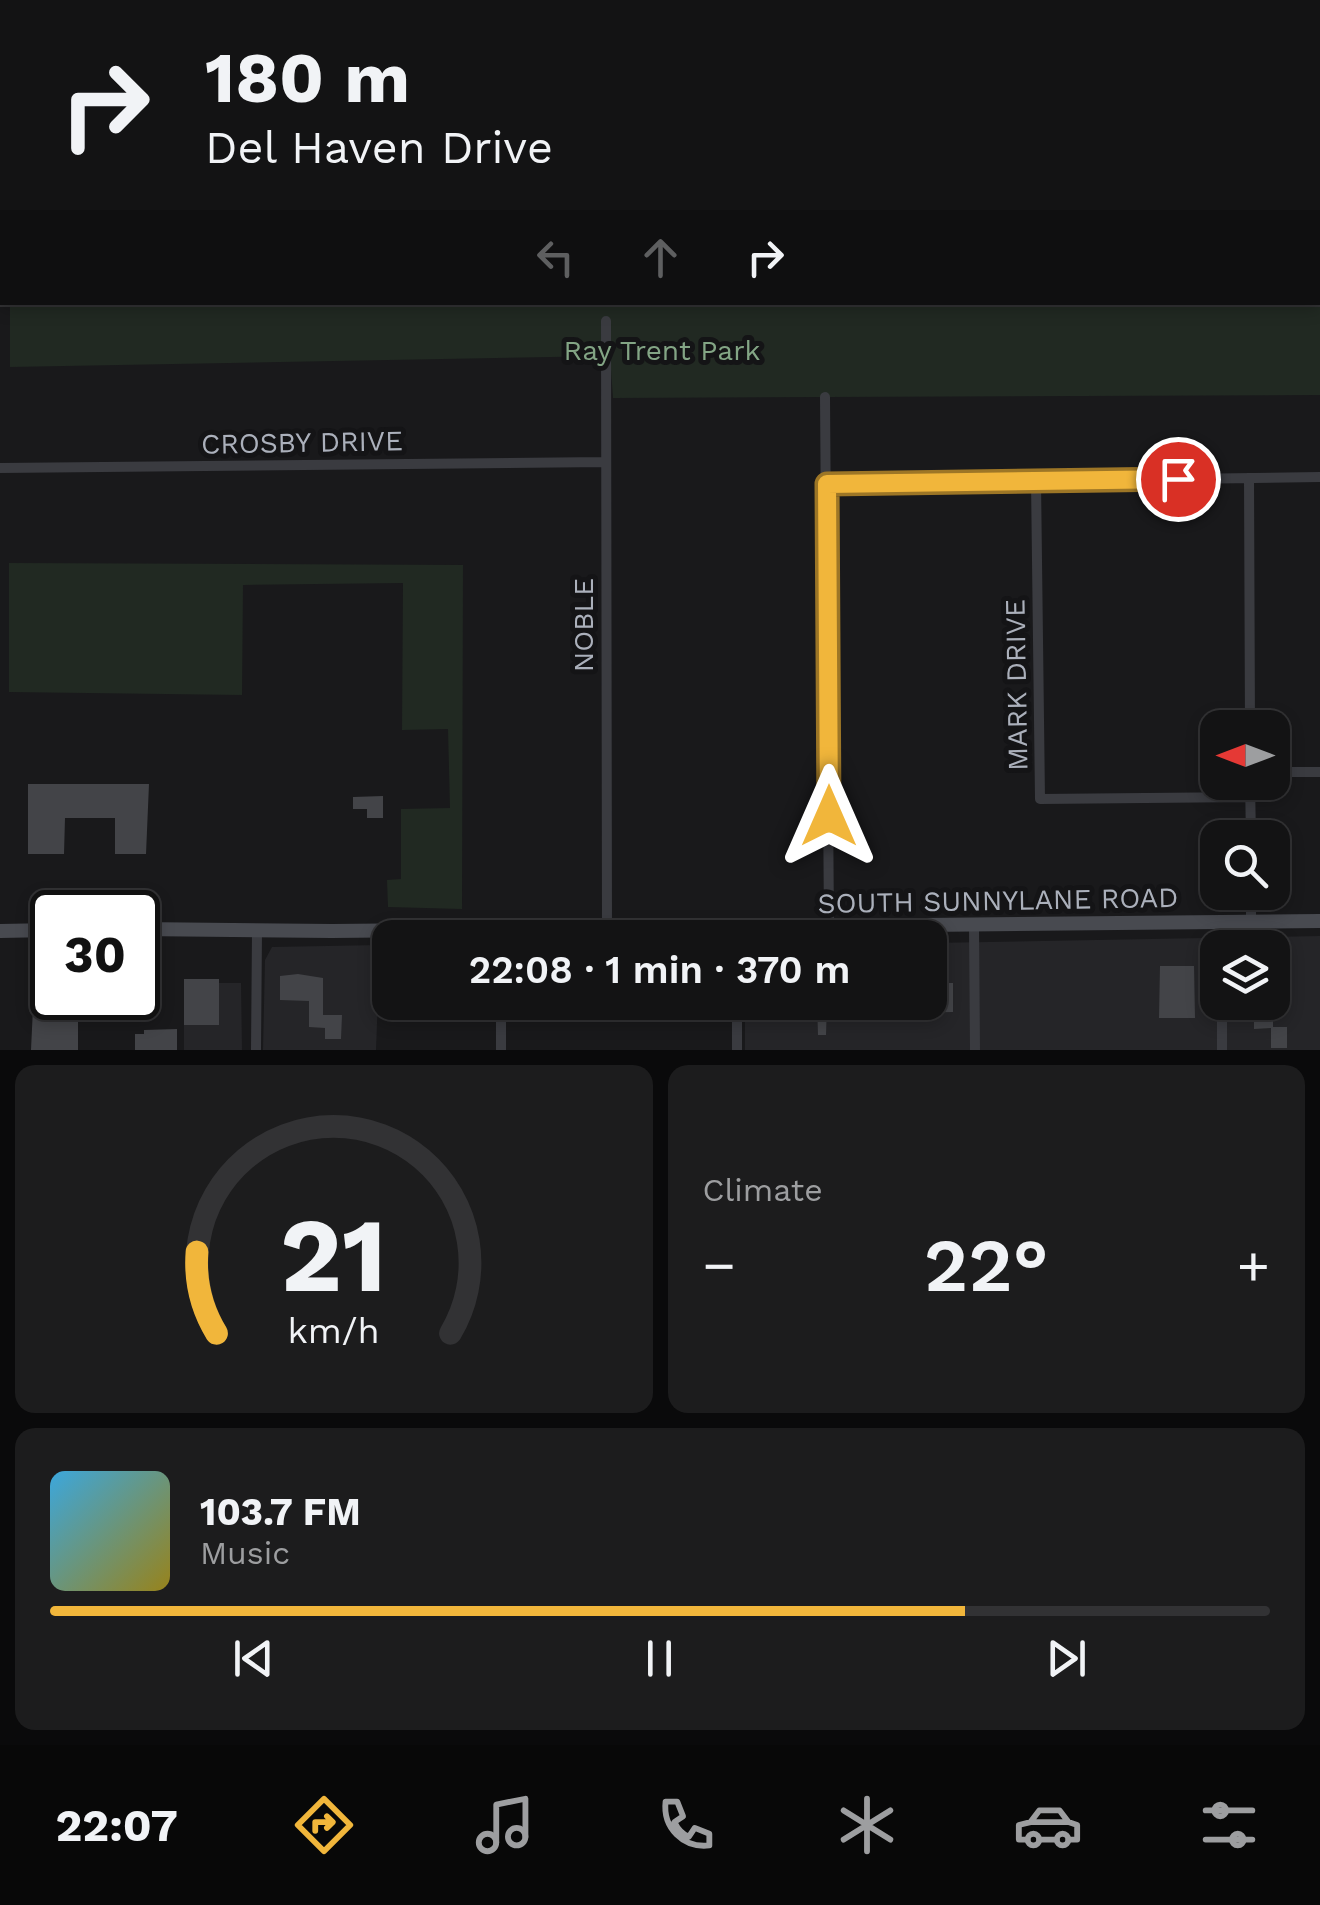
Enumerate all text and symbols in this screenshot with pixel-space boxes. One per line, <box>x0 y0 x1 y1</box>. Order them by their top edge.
text: 180 m <box>205 37 410 119</box>
icon: right <box>40 40 170 170</box>
text: Del Haven Drive <box>205 121 553 174</box>
icon: left <box>528 230 583 285</box>
icon: ahead <box>633 230 688 285</box>
icon: right <box>738 230 793 285</box>
park label: Ray Trent Park <box>564 334 761 367</box>
street label: CROSBY DRIVE <box>201 424 403 461</box>
pin <box>1136 437 1221 522</box>
icon: arrive <box>1151 452 1206 507</box>
street label: NOBLE <box>567 578 600 672</box>
street label: MARK DRIVE <box>999 599 1034 771</box>
north arrow <box>1200 710 1290 800</box>
map controls <box>1200 710 1290 1020</box>
position arrow <box>777 764 881 868</box>
button: search <box>1200 820 1290 910</box>
street label: SOUTH SUNNYLANE ROAD <box>817 881 1179 920</box>
speed limit sign: 30 <box>30 890 160 1020</box>
button: layers <box>1200 930 1290 1020</box>
text: 22:08 · 1 min · 370 m <box>469 948 850 992</box>
text: Climate <box>703 1171 823 1209</box>
text: 21 <box>280 1194 387 1316</box>
text: 22° <box>924 1221 1049 1309</box>
text: − <box>703 1233 736 1297</box>
text: + <box>1237 1233 1270 1297</box>
text: km/h <box>288 1310 380 1352</box>
text: 103.7 FM <box>200 1490 361 1534</box>
text: Music <box>200 1534 290 1572</box>
icon: previous <box>226 1631 281 1686</box>
icon: pause <box>632 1631 687 1686</box>
icon: next <box>1039 1631 1094 1686</box>
icon: directions <box>289 1790 359 1860</box>
icon: music <box>470 1790 540 1860</box>
icon: phone <box>651 1790 721 1860</box>
icon: climate <box>832 1790 902 1860</box>
icon: car <box>1013 1790 1083 1860</box>
icon: filters <box>1194 1790 1264 1860</box>
text: 22:07 <box>56 1799 178 1852</box>

